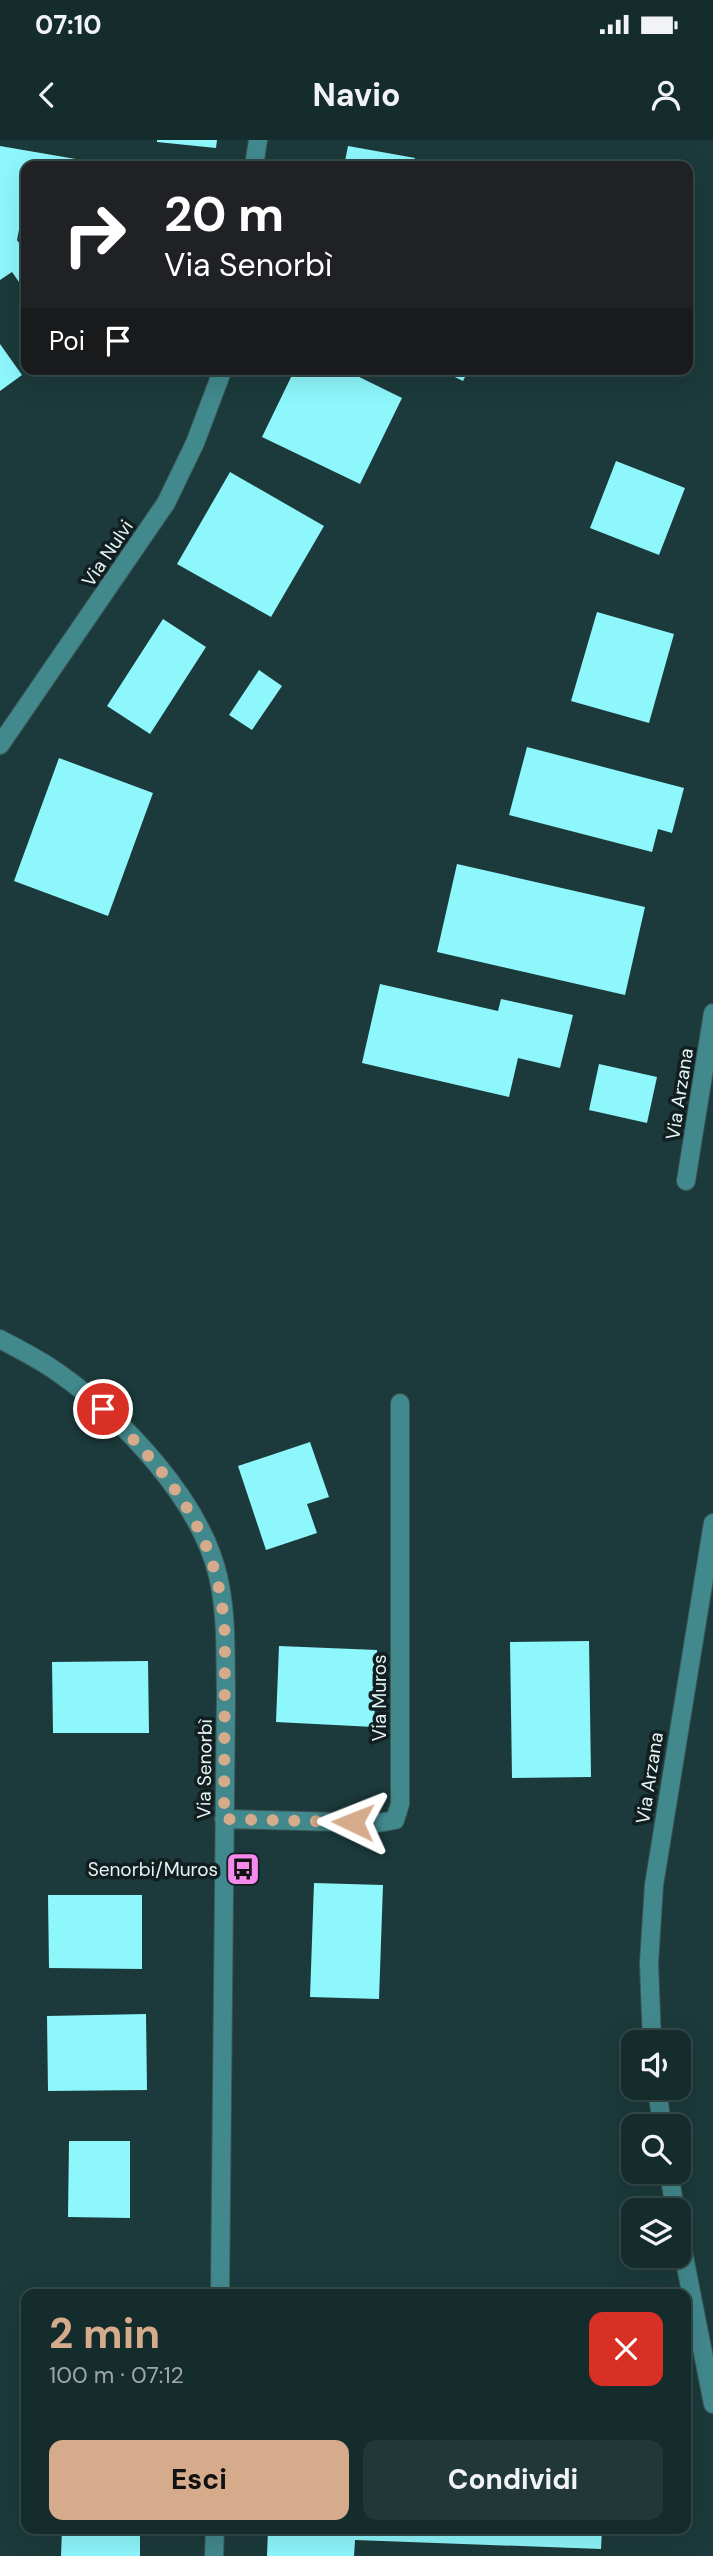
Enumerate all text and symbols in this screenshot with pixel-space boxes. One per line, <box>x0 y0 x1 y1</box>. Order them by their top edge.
text: 07:10 <box>35 8 102 42</box>
text: Navio <box>313 74 400 116</box>
icon: back <box>28 76 66 114</box>
icon: person <box>647 76 685 114</box>
text: 20 m <box>164 182 284 246</box>
icon: right <box>49 189 140 280</box>
text: Via Senorbì <box>164 244 332 286</box>
icon: arrive <box>99 322 137 360</box>
text: Poi <box>49 324 85 358</box>
street label: Via Nulvi <box>76 515 139 592</box>
street label: Via Arzana <box>660 1046 699 1142</box>
pin <box>73 1379 133 1439</box>
icon: arrive <box>84 1390 122 1428</box>
street label: Via Muros <box>367 1654 392 1742</box>
street label: Via Senorbì <box>191 1718 218 1819</box>
street label: Via Arzana <box>630 1730 669 1826</box>
position arrow <box>316 1785 390 1859</box>
bus stop icon: Senorbi/Muros <box>224 1850 262 1888</box>
place label: Senorbi/Muros <box>88 1857 218 1882</box>
map controls <box>621 2030 691 2268</box>
button: sound <box>621 2030 691 2100</box>
button: search <box>621 2114 691 2184</box>
button: layers <box>621 2198 691 2268</box>
text: 2 min <box>49 2306 160 2361</box>
button: close <box>589 2312 663 2386</box>
text: 100 m · 07:12 <box>49 2360 184 2390</box>
button: Esci <box>49 2440 349 2520</box>
button: Condividi <box>363 2440 663 2520</box>

